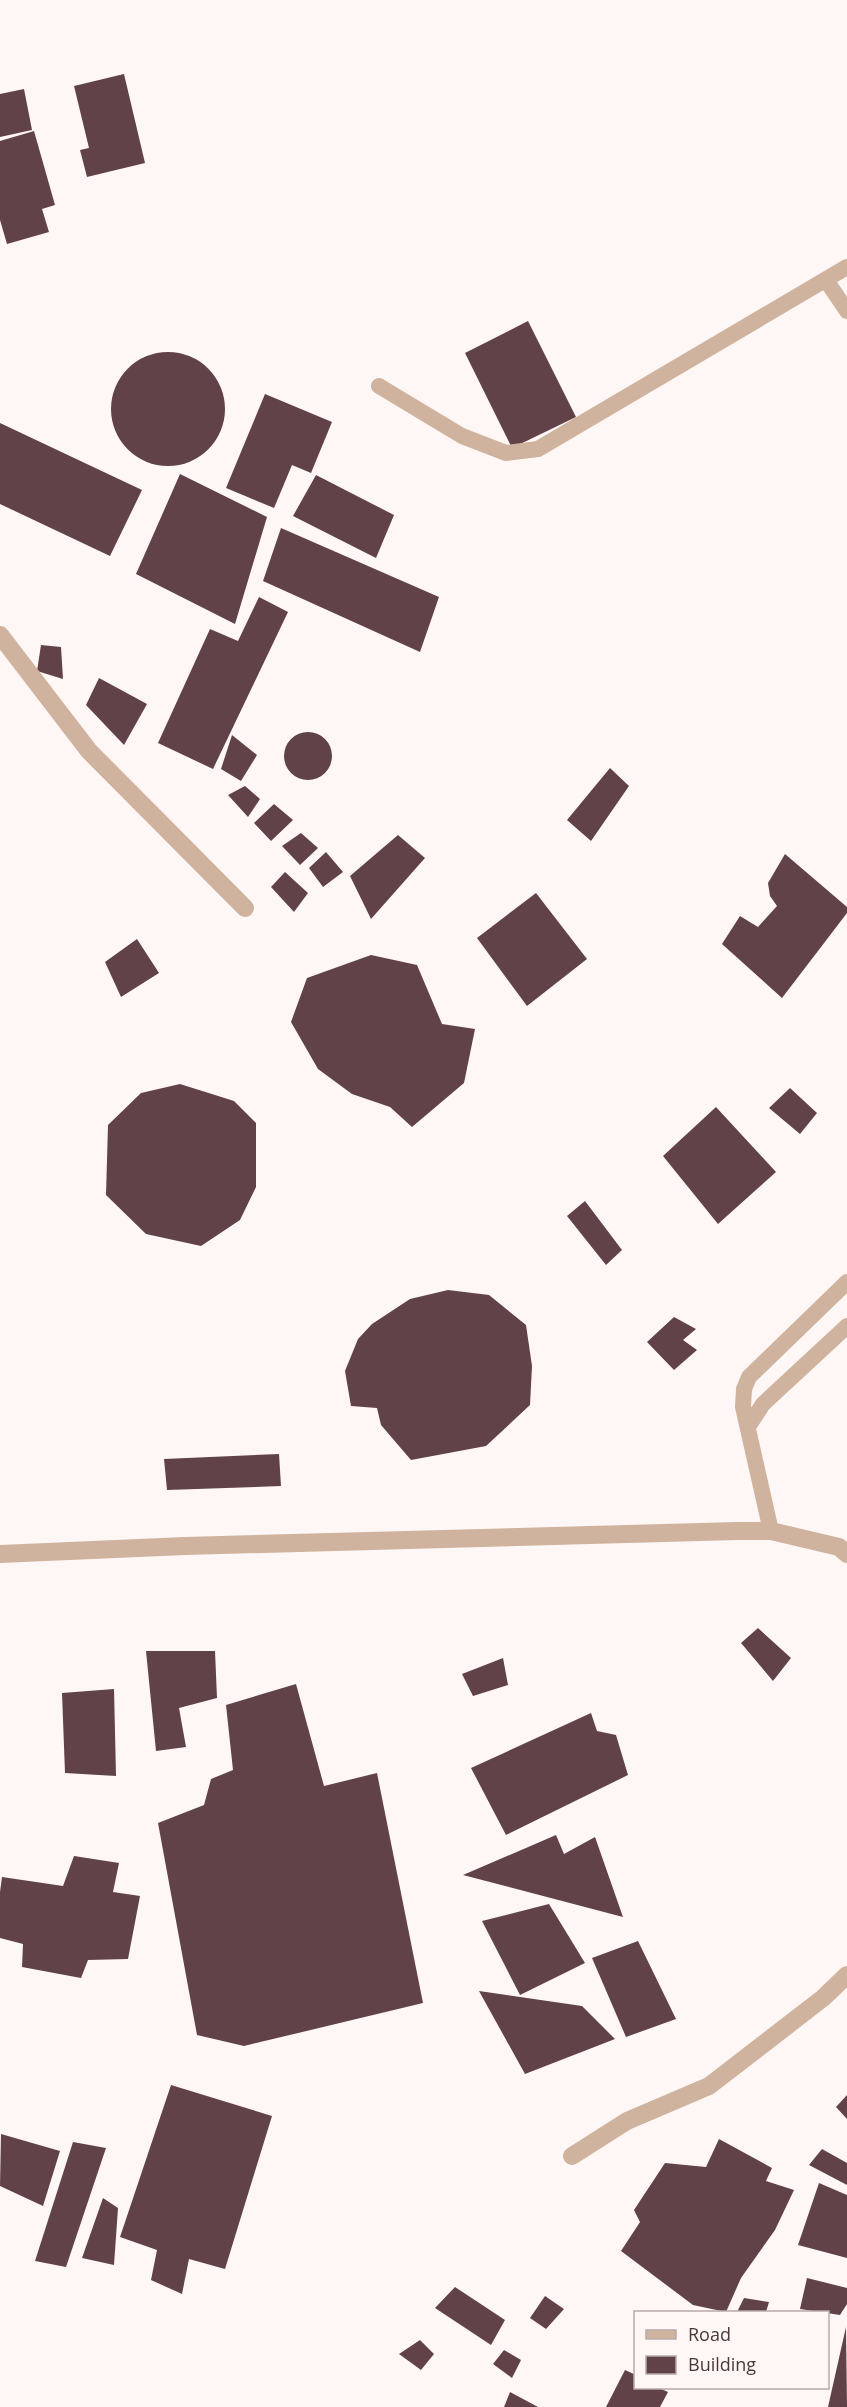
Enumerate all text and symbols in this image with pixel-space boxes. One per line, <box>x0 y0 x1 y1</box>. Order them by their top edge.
legend <box>634 2311 829 2389</box>
text: Road <box>688 2322 731 2346</box>
text: Building <box>688 2352 756 2376</box>

